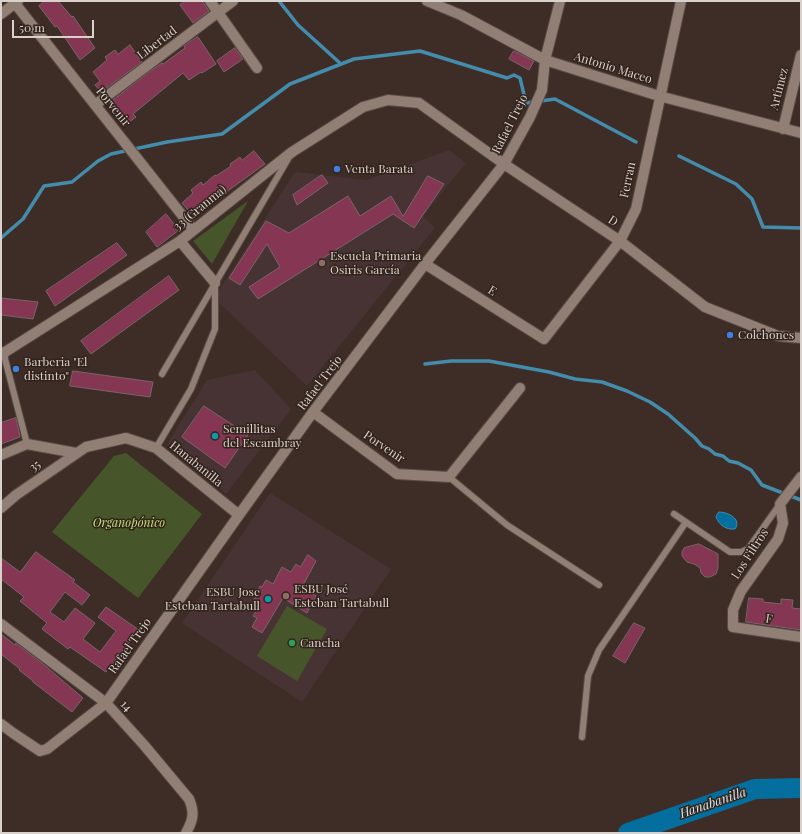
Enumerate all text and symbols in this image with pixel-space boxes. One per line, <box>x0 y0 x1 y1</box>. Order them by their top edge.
scale bar <box>14 12 96 38</box>
text: 50 m <box>19 19 45 35</box>
street label: Libertad <box>134 23 180 63</box>
street label: Antonio Maceo <box>572 49 654 87</box>
street label: Artímez <box>767 66 791 112</box>
street label: Porvenir <box>93 84 133 130</box>
street label: Rafael Trejo <box>489 92 531 156</box>
street label: Ferran <box>617 161 639 199</box>
place label: Venta Barata <box>345 162 413 176</box>
marker: Venta Barata <box>332 164 342 174</box>
street label: 33 (Granma) <box>171 182 229 234</box>
street label: D <box>605 213 621 229</box>
place label: Escuela Primaria Osiris García <box>330 249 421 277</box>
marker: Escuela Primaria Osiris García <box>317 258 327 268</box>
street label: E <box>485 283 499 299</box>
place label: Colchones <box>738 328 794 342</box>
marker: Colchones <box>725 330 735 340</box>
street label: Rafael Trejo <box>295 353 345 413</box>
place label: Barberia "El distinto" <box>24 355 88 383</box>
marker: Barberia "El distinto" <box>11 364 21 374</box>
place label: Semillitas del Escambray <box>223 422 302 450</box>
street label: Porvenir <box>361 428 407 466</box>
marker: Semillitas del Escambray <box>210 431 220 441</box>
street label: Hanabanilla <box>166 438 226 490</box>
street label: 35 <box>27 457 43 475</box>
park label: Organopónico <box>93 516 165 530</box>
street label: Los Filtros <box>728 526 772 582</box>
place label: ESBU José Esteban Tartabull <box>294 582 389 610</box>
place label: ESBU Jose Esteban Tartabull <box>165 585 260 613</box>
marker: ESBU José Esteban Tartabull <box>281 591 291 601</box>
marker: ESBU Jose Esteban Tartabull <box>263 594 273 604</box>
street label: F <box>765 611 773 627</box>
street label: Rafael Trejo <box>106 615 154 677</box>
place label: Cancha <box>300 636 340 650</box>
marker: Cancha <box>287 638 297 648</box>
street label: 14 <box>117 697 135 715</box>
water label: Hanabanilla <box>678 784 748 822</box>

